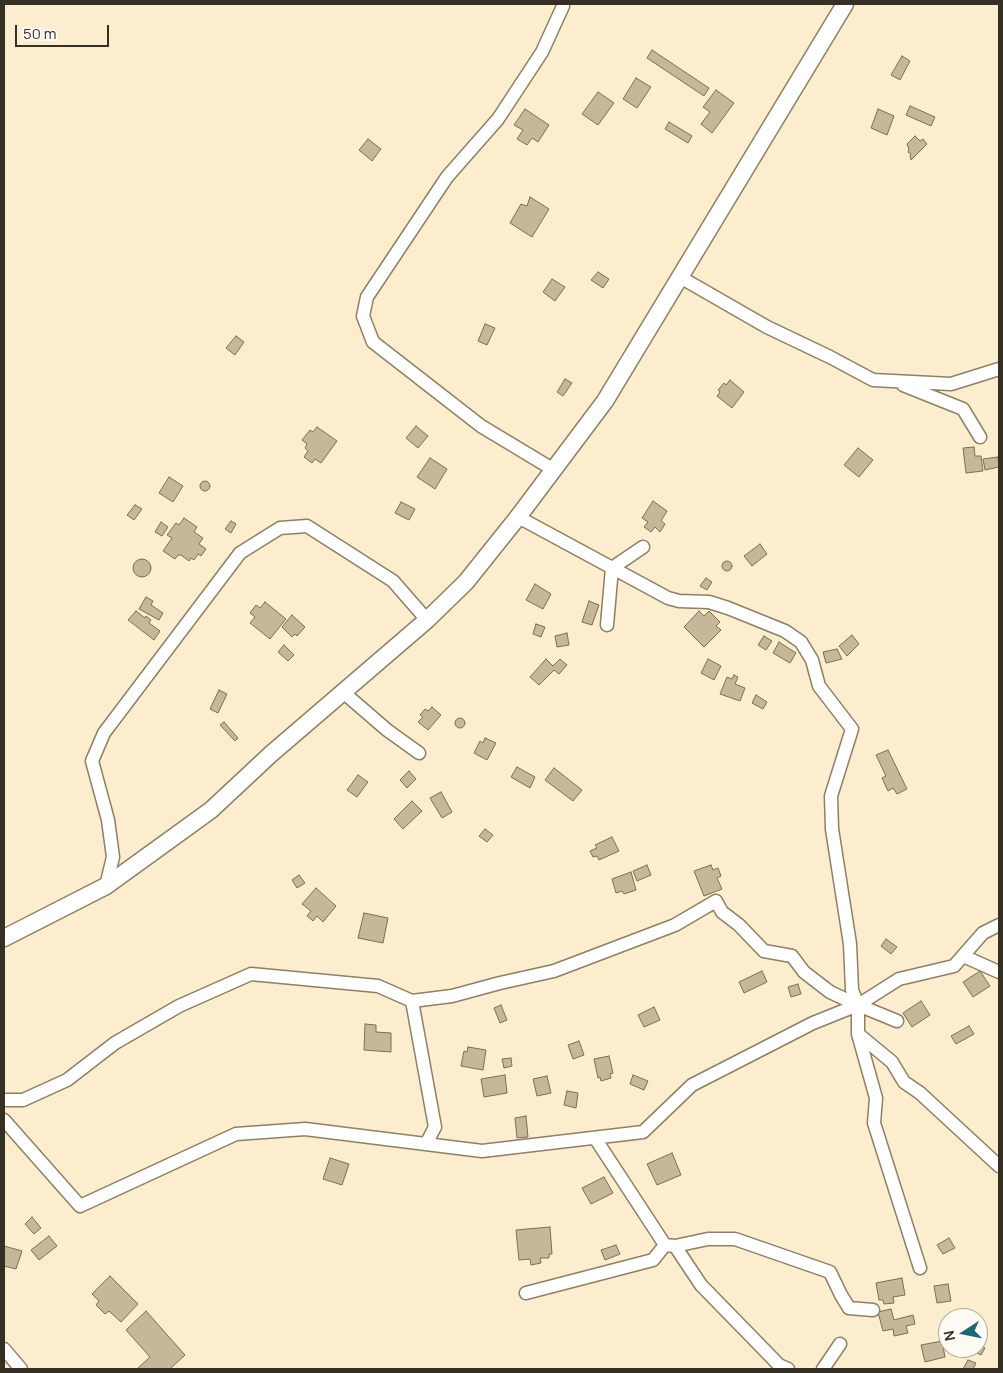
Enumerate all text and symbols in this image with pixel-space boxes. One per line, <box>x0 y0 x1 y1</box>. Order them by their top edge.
scale bar <box>18 15 111 47</box>
text: 50 m <box>23 23 57 44</box>
north arrow <box>938 1308 988 1358</box>
text: N <box>938 1329 959 1343</box>

